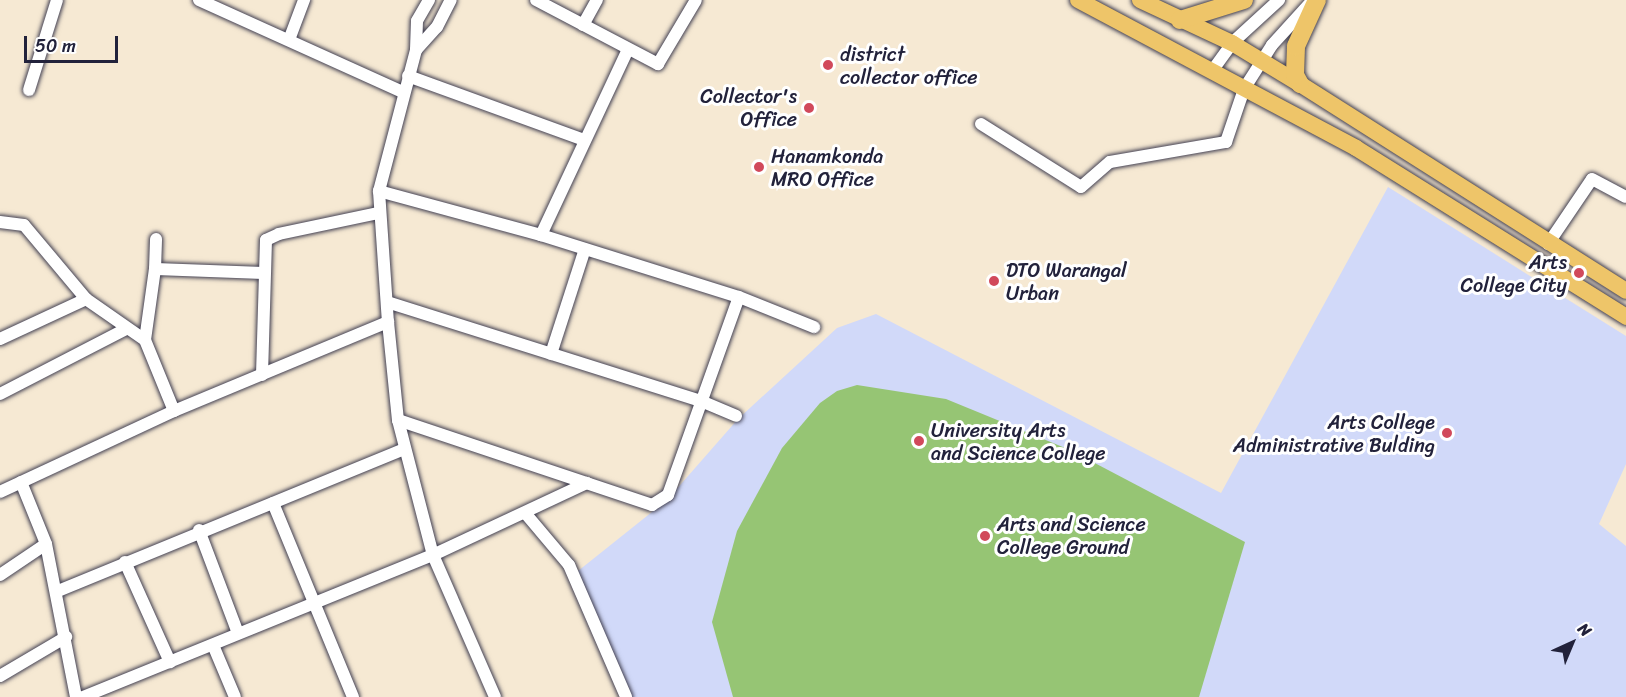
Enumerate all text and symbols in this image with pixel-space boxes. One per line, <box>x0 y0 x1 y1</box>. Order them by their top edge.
scale bar <box>27 24 122 62</box>
text: 50 m <box>35 30 76 62</box>
place label: district collector office <box>840 42 977 89</box>
marker: district collector office <box>821 58 835 72</box>
place label: Collector's Office <box>700 84 797 131</box>
marker: Collector's Office <box>802 101 816 115</box>
place label: Hanamkonda MRO Office <box>771 144 883 191</box>
marker: Hanamkonda MRO Office <box>752 160 766 174</box>
place label: Arts College City <box>1461 250 1567 297</box>
place label: DTO Warangal Urban <box>1006 258 1126 305</box>
marker: Arts College City <box>1572 266 1586 280</box>
marker: DTO Warangal Urban <box>987 274 1001 288</box>
place label: Arts College Administrative Bulding <box>1233 410 1435 457</box>
place label: University Arts and Science College <box>931 418 1106 465</box>
marker: Arts College Administrative Bulding <box>1440 426 1454 440</box>
marker: University Arts and Science College <box>912 434 926 448</box>
place label: Arts and Science College Ground <box>997 512 1146 559</box>
marker: Arts and Science College Ground <box>978 529 992 543</box>
north arrow <box>1542 613 1602 673</box>
text: N <box>1571 615 1599 644</box>

